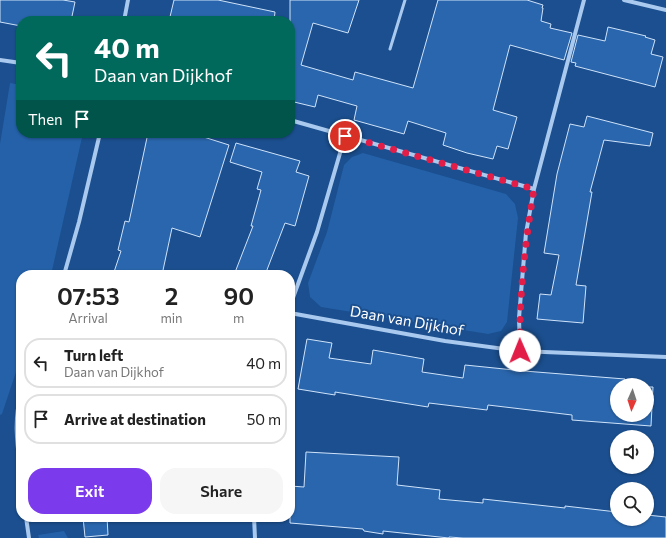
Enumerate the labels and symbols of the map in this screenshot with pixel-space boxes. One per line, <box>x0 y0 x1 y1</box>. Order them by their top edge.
pin <box>328 119 362 153</box>
street label: Daan van Dijkhof <box>349 301 466 339</box>
position arrow <box>499 330 541 372</box>
north arrow <box>610 378 654 422</box>

